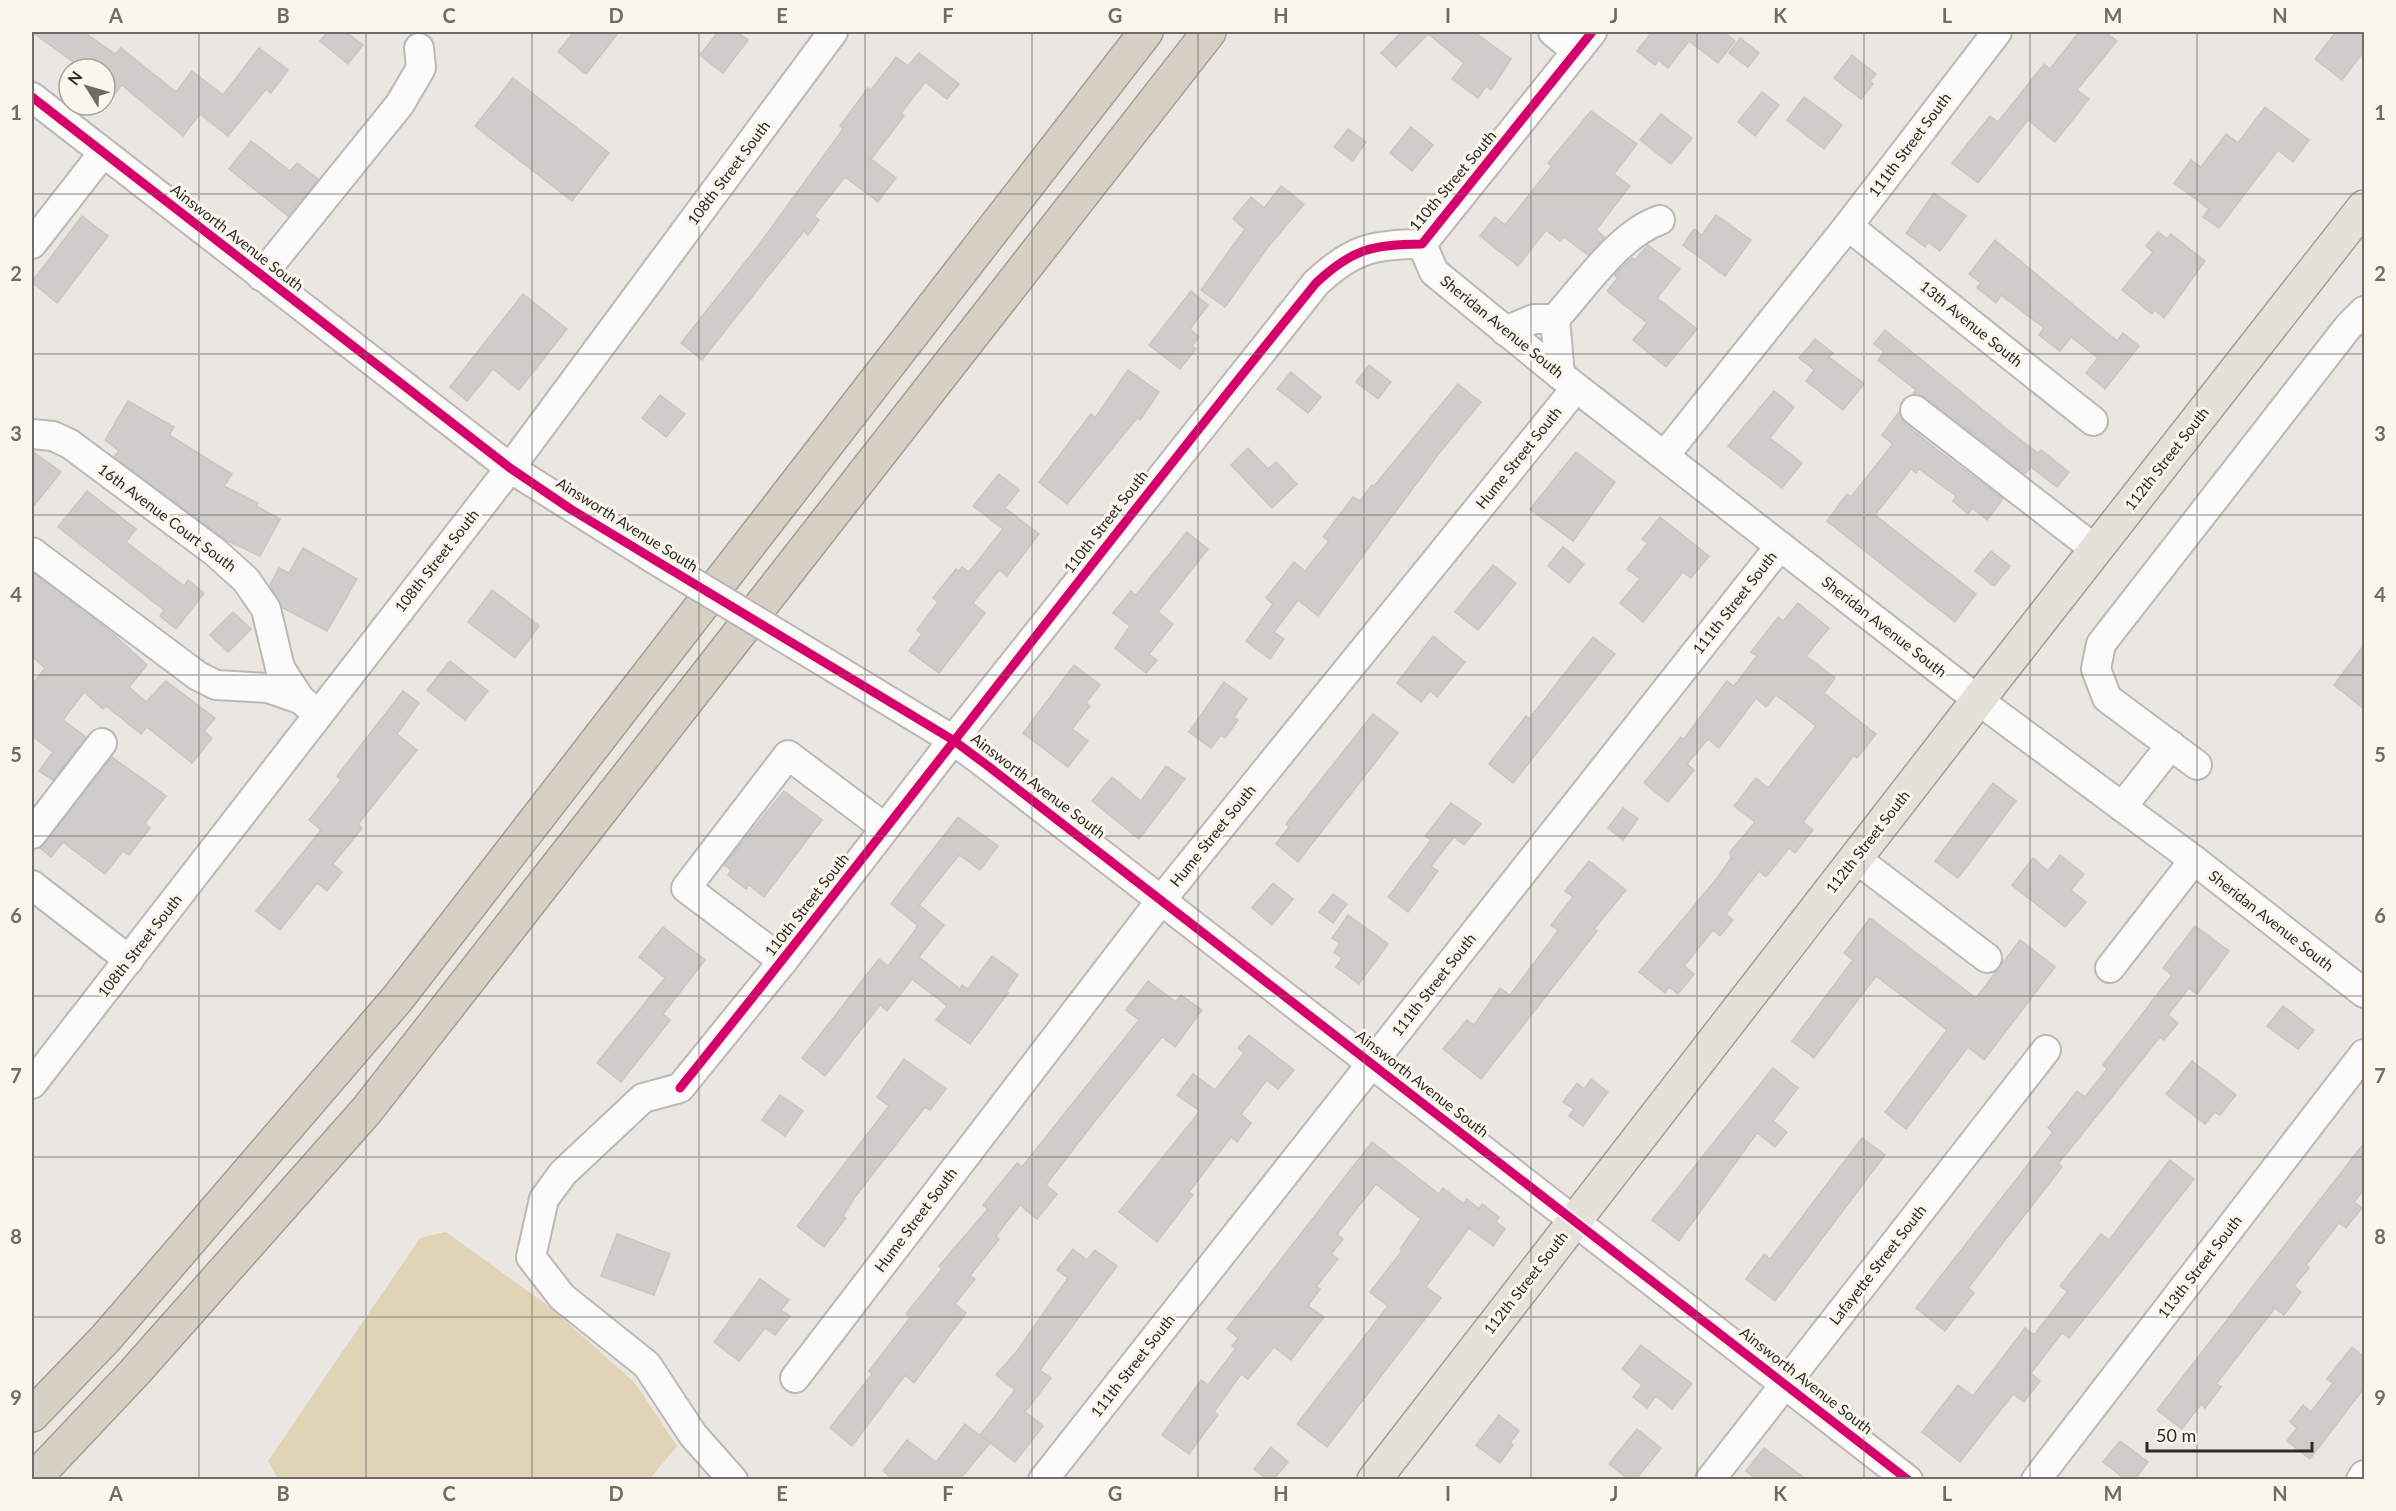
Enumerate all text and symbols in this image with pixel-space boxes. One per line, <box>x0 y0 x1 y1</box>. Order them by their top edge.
text: A <box>108 3 123 27</box>
text: B <box>276 3 290 27</box>
text: C <box>442 3 456 27</box>
text: D <box>608 3 624 27</box>
text: E <box>776 3 788 27</box>
text: F <box>942 3 954 27</box>
text: G <box>1108 3 1122 27</box>
text: H <box>1273 3 1289 27</box>
text: I <box>1445 3 1451 27</box>
text: J <box>1610 3 1618 27</box>
text: K <box>1773 3 1787 27</box>
text: L <box>1942 3 1953 27</box>
text: M <box>2104 3 2122 27</box>
text: N <box>2272 3 2288 27</box>
north arrow <box>57 57 117 117</box>
text: N <box>63 67 86 88</box>
street label: 111th Street South <box>1864 89 1954 200</box>
text: 1 <box>10 100 22 124</box>
text: 1 <box>2374 100 2386 124</box>
street label: 108th Street South <box>683 117 773 228</box>
street label: 110th Street South <box>1405 126 1500 234</box>
street label: Ainsworth Avenue South <box>168 180 308 295</box>
text: 2 <box>10 261 22 285</box>
text: 2 <box>2374 261 2386 285</box>
street label: Sheridan Avenue South <box>1437 271 1568 381</box>
street label: 13th Avenue South <box>1917 276 2027 370</box>
street label: Hume Street South <box>1472 403 1565 512</box>
street label: 112th Street South <box>2120 403 2212 513</box>
text: 3 <box>10 421 22 445</box>
text: 3 <box>2374 421 2386 445</box>
street label: 16th Avenue Court South <box>95 459 240 575</box>
street label: 110th Street South <box>1059 466 1151 576</box>
street label: Ainsworth Avenue South <box>553 473 702 575</box>
street label: 108th Street South <box>390 505 482 615</box>
street label: 111th Street South <box>1688 547 1780 657</box>
street label: Sheridan Avenue South <box>1819 572 1950 680</box>
text: 4 <box>10 582 22 606</box>
text: 4 <box>2374 582 2386 606</box>
street label: Ainsworth Avenue South <box>968 729 1109 842</box>
text: 5 <box>10 742 22 766</box>
text: 5 <box>2374 742 2386 766</box>
street label: Hume Street South <box>1166 781 1259 890</box>
street label: 112th Street South <box>1821 786 1913 896</box>
street label: 110th Street South <box>760 849 852 959</box>
street label: Sheridan Avenue South <box>2206 866 2337 974</box>
street label: 108th Street South <box>93 890 185 1000</box>
text: 6 <box>10 903 22 927</box>
text: 6 <box>2374 903 2386 927</box>
street label: 111th Street South <box>1387 929 1479 1039</box>
street label: Ainsworth Avenue South <box>1353 1026 1493 1141</box>
text: 7 <box>10 1063 22 1087</box>
text: 7 <box>2374 1063 2386 1087</box>
street label: Hume Street South <box>870 1164 960 1275</box>
street label: Lafayette Street South <box>1825 1201 1930 1328</box>
street label: 113th Street South <box>2153 1211 2245 1321</box>
text: 8 <box>10 1224 22 1248</box>
text: 8 <box>2374 1224 2386 1248</box>
street label: 112th Street South <box>1479 1227 1571 1337</box>
street label: 111th Street South <box>1086 1310 1178 1420</box>
street label: Ainsworth Avenue South <box>1737 1323 1877 1438</box>
text: 9 <box>10 1385 22 1409</box>
text: 9 <box>2374 1385 2386 1409</box>
scale bar <box>2147 1415 2312 1453</box>
text: 50 m <box>2156 1424 2196 1446</box>
text: A <box>108 1481 123 1505</box>
text: B <box>276 1481 290 1505</box>
text: C <box>442 1481 456 1505</box>
text: D <box>608 1481 624 1505</box>
text: E <box>776 1481 788 1505</box>
text: F <box>942 1481 954 1505</box>
text: G <box>1108 1481 1122 1505</box>
text: H <box>1273 1481 1289 1505</box>
text: I <box>1445 1481 1451 1505</box>
text: J <box>1610 1481 1618 1505</box>
text: K <box>1773 1481 1787 1505</box>
text: L <box>1942 1481 1953 1505</box>
text: M <box>2104 1481 2122 1505</box>
text: N <box>2272 1481 2288 1505</box>

